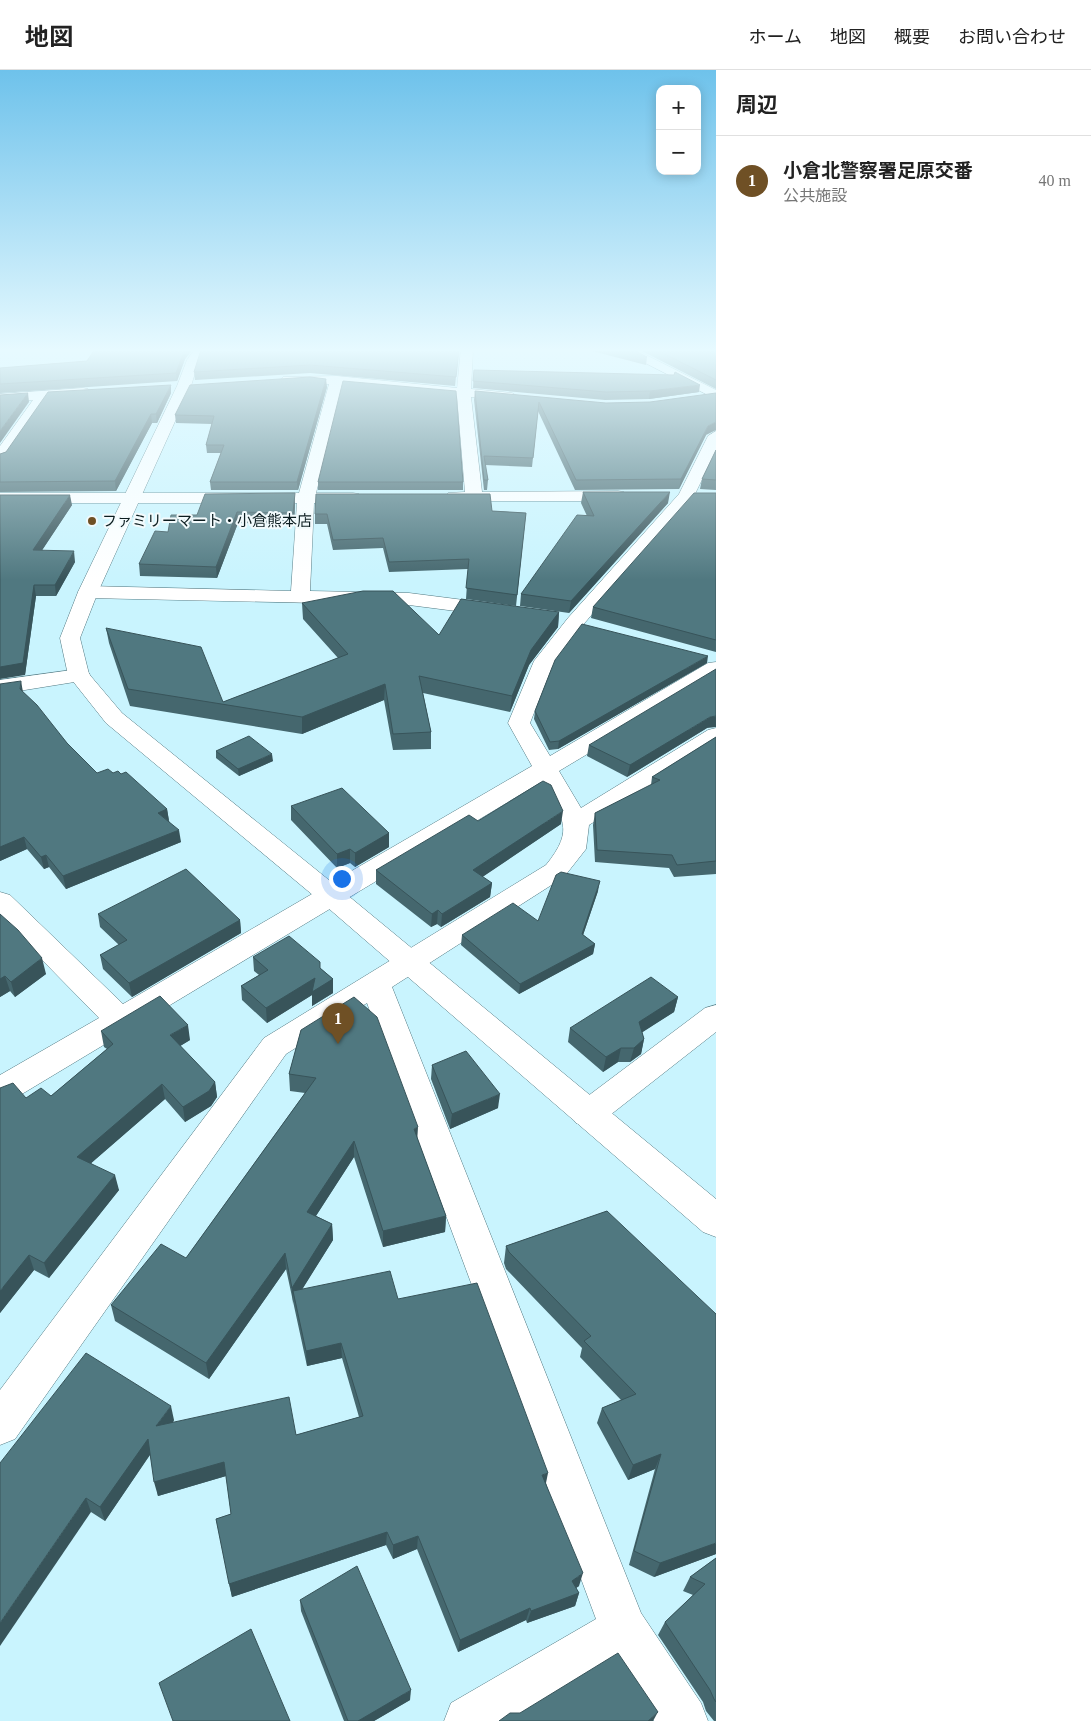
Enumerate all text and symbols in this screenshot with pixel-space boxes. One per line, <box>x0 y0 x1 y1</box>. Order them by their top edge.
text: 地図 <box>25 24 73 50</box>
text: ホーム <box>749 27 802 47</box>
text: 地図 <box>830 27 866 47</box>
text: 概要 <box>894 27 930 47</box>
text: お問い合わせ <box>958 27 1066 47</box>
map controls <box>656 85 701 175</box>
button: + <box>656 85 701 130</box>
text: 周辺 <box>736 93 778 117</box>
button: − <box>656 130 701 175</box>
text: 小倉北警察署足原交番 <box>783 160 973 181</box>
text: 1 <box>748 172 756 189</box>
text: 40 m <box>1039 172 1071 189</box>
text: 公共施設 <box>783 187 847 204</box>
place label: ファミリーマート・小倉熊本店 <box>102 513 312 529</box>
marker: ファミリーマート・小倉熊本店 <box>86 515 98 527</box>
your location <box>329 866 355 892</box>
pin: 1 <box>322 1003 354 1044</box>

